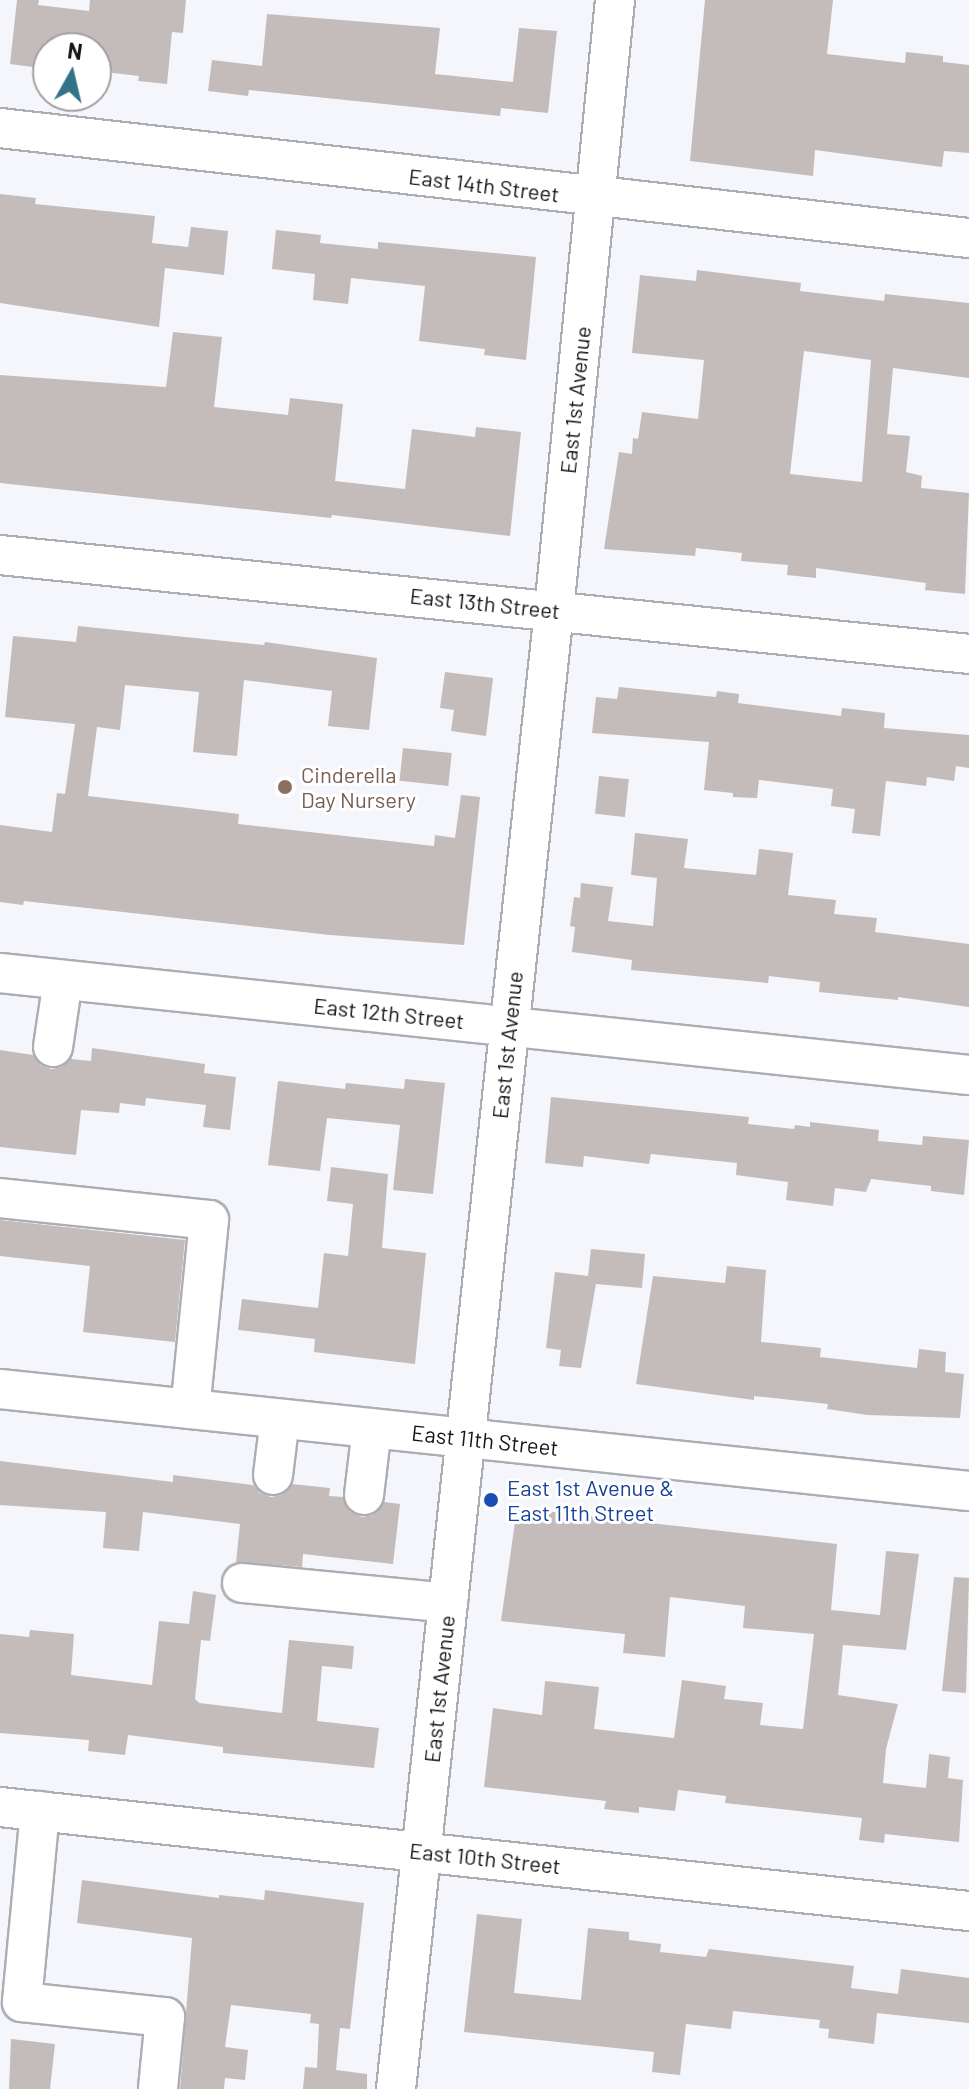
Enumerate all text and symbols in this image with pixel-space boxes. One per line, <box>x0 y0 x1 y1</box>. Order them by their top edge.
north arrow <box>32 32 112 112</box>
text: N <box>66 36 84 64</box>
street label: East 14th Street <box>407 163 561 207</box>
street label: East 1st Avenue <box>554 325 596 475</box>
street label: East 13th Street <box>409 582 561 624</box>
place label: Cinderella Day Nursery <box>301 761 416 812</box>
marker: Cinderella Day Nursery <box>276 778 294 796</box>
street label: East 1st Avenue <box>486 970 528 1120</box>
street label: East 12th Street <box>312 992 466 1034</box>
street label: East 11th Street <box>410 1419 560 1461</box>
place label: East 1st Avenue & East 11th Street <box>507 1474 674 1526</box>
marker: East 1st Avenue & East 11th Street <box>482 1491 500 1509</box>
street label: East 1st Avenue <box>418 1614 460 1764</box>
street label: East 10th Street <box>408 1837 562 1879</box>

